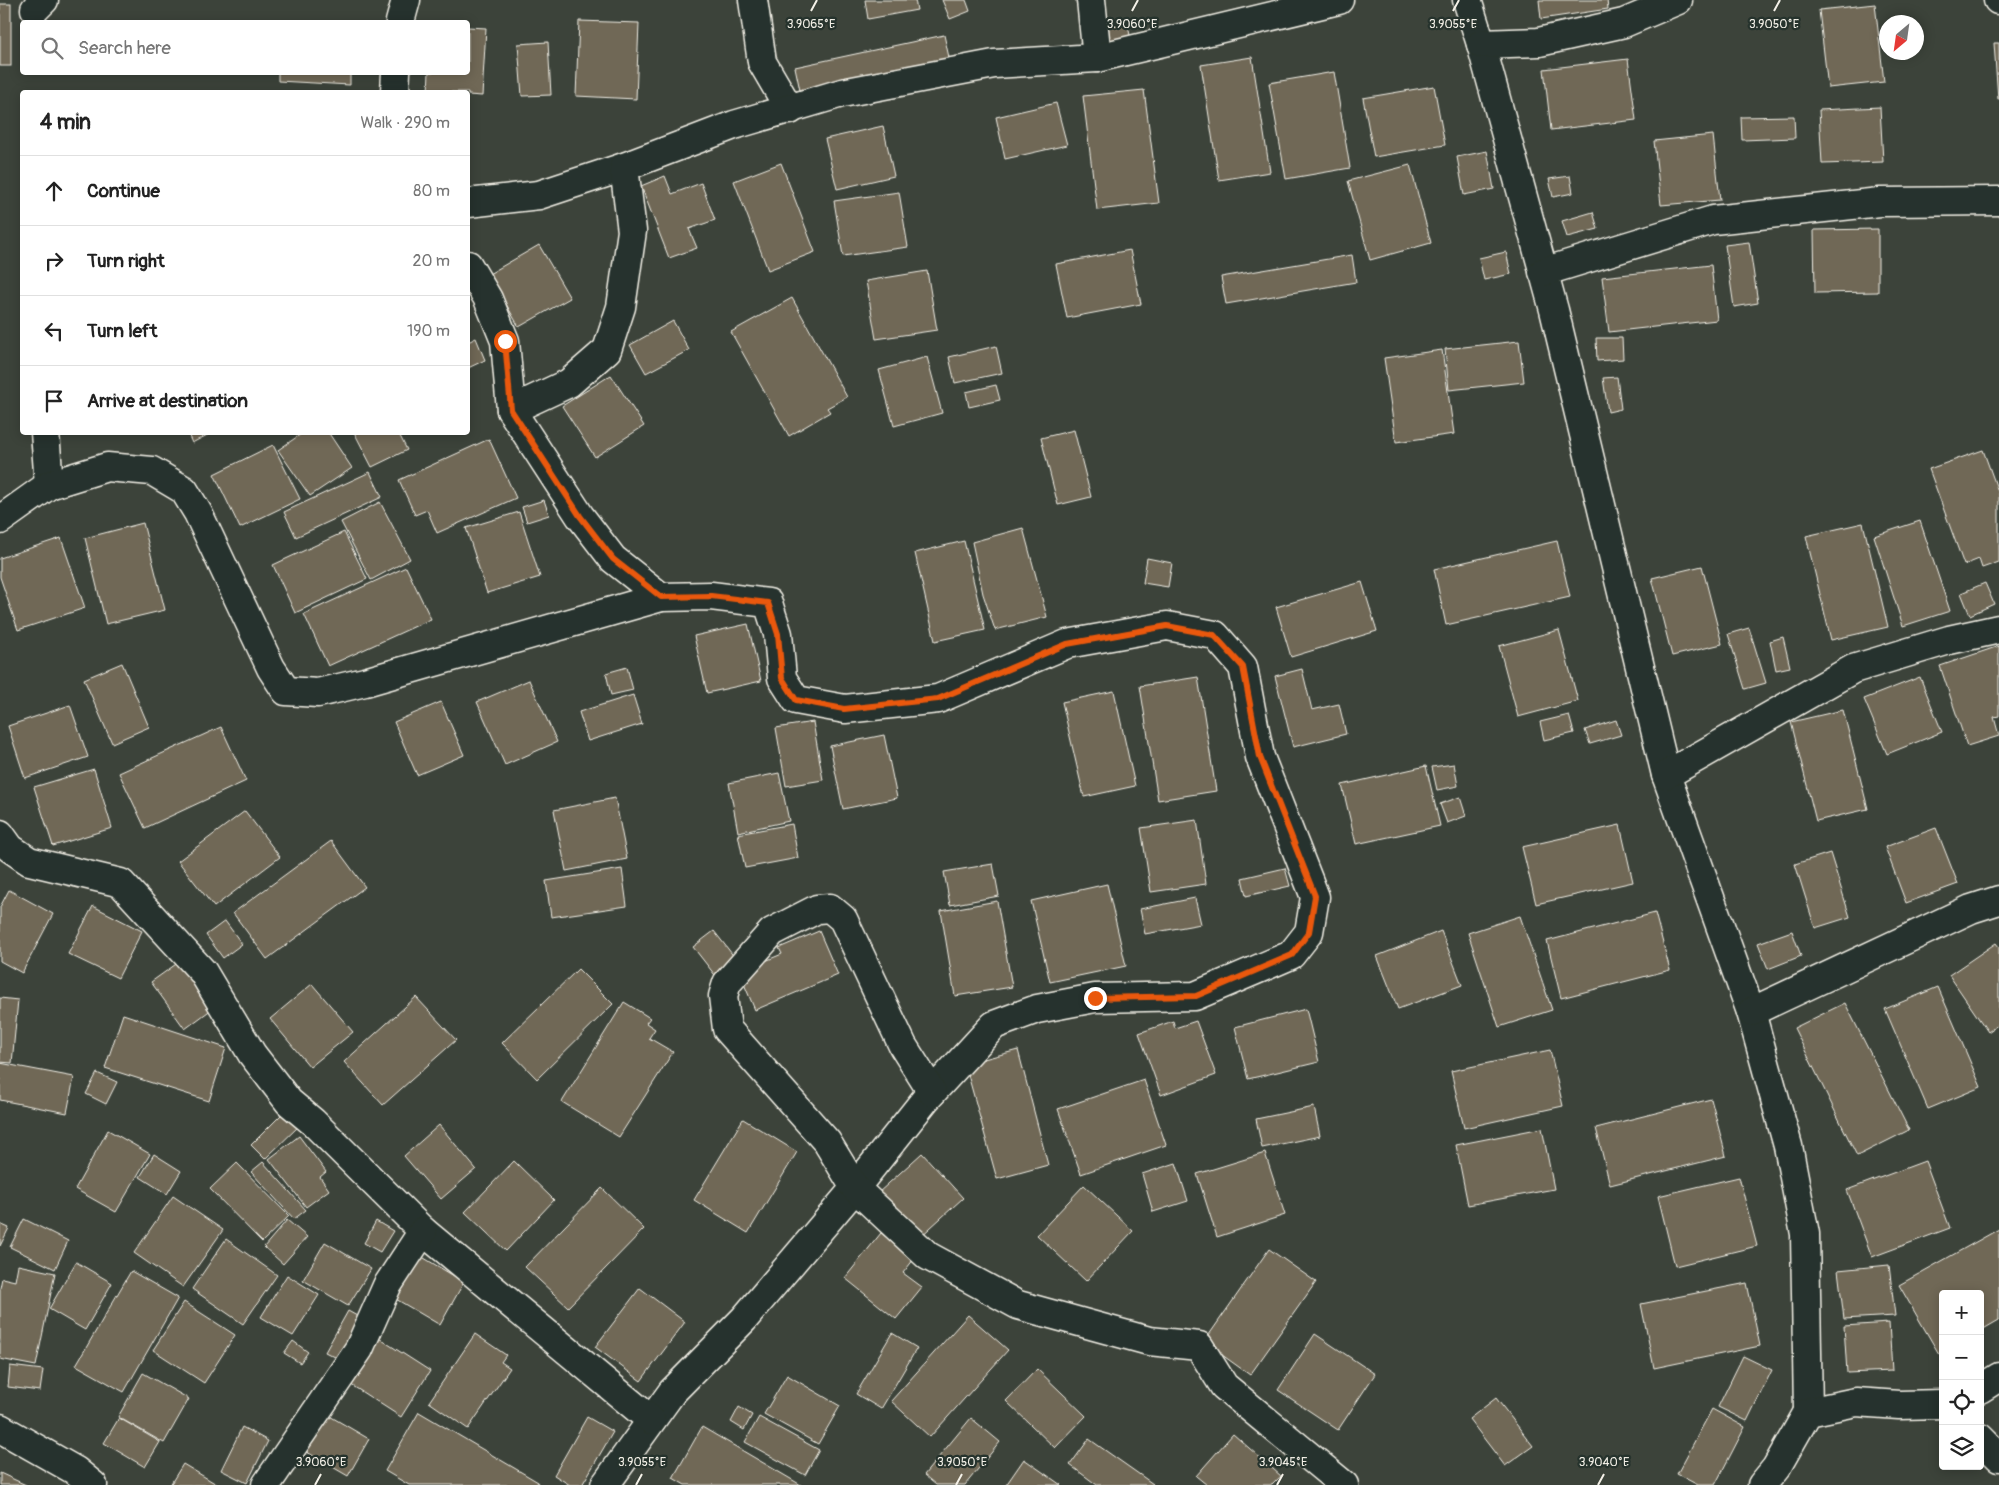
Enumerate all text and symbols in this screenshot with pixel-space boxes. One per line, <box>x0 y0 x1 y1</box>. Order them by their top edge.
north arrow <box>1879 15 1924 60</box>
text: 3.9065°E <box>787 17 835 32</box>
text: 3.9060°E <box>1107 17 1157 32</box>
text: 3.9055°E <box>1429 17 1477 32</box>
text: 3.9050°E <box>1749 17 1799 32</box>
search box <box>20 20 470 75</box>
icon: search <box>38 34 66 62</box>
text: Search here <box>78 36 171 60</box>
text: 4 min <box>40 109 91 136</box>
text: Walk · 290 m <box>361 113 450 133</box>
icon: ahead <box>40 177 68 205</box>
text: Continue <box>87 179 160 203</box>
text: 80 m <box>413 181 450 201</box>
icon: right <box>40 247 68 275</box>
text: Turn right <box>87 249 165 273</box>
text: 20 m <box>412 251 450 271</box>
icon: left <box>40 317 68 345</box>
text: Turn left <box>87 319 157 343</box>
text: 190 m <box>407 321 450 341</box>
route start <box>494 330 517 353</box>
icon: arrive <box>40 387 68 415</box>
text: Arrive at destination <box>87 389 248 413</box>
route end <box>1084 987 1107 1010</box>
map controls <box>1939 1290 1984 1470</box>
button: + <box>1939 1290 1984 1335</box>
button: − <box>1939 1335 1984 1380</box>
button: locate <box>1939 1380 1984 1425</box>
button: layers <box>1939 1425 1984 1470</box>
text: 3.9060°E <box>296 1455 346 1470</box>
text: 3.9055°E <box>618 1455 666 1470</box>
text: 3.9050°E <box>937 1455 987 1470</box>
text: 3.9045°E <box>1259 1455 1307 1470</box>
text: 3.9040°E <box>1579 1455 1629 1470</box>

